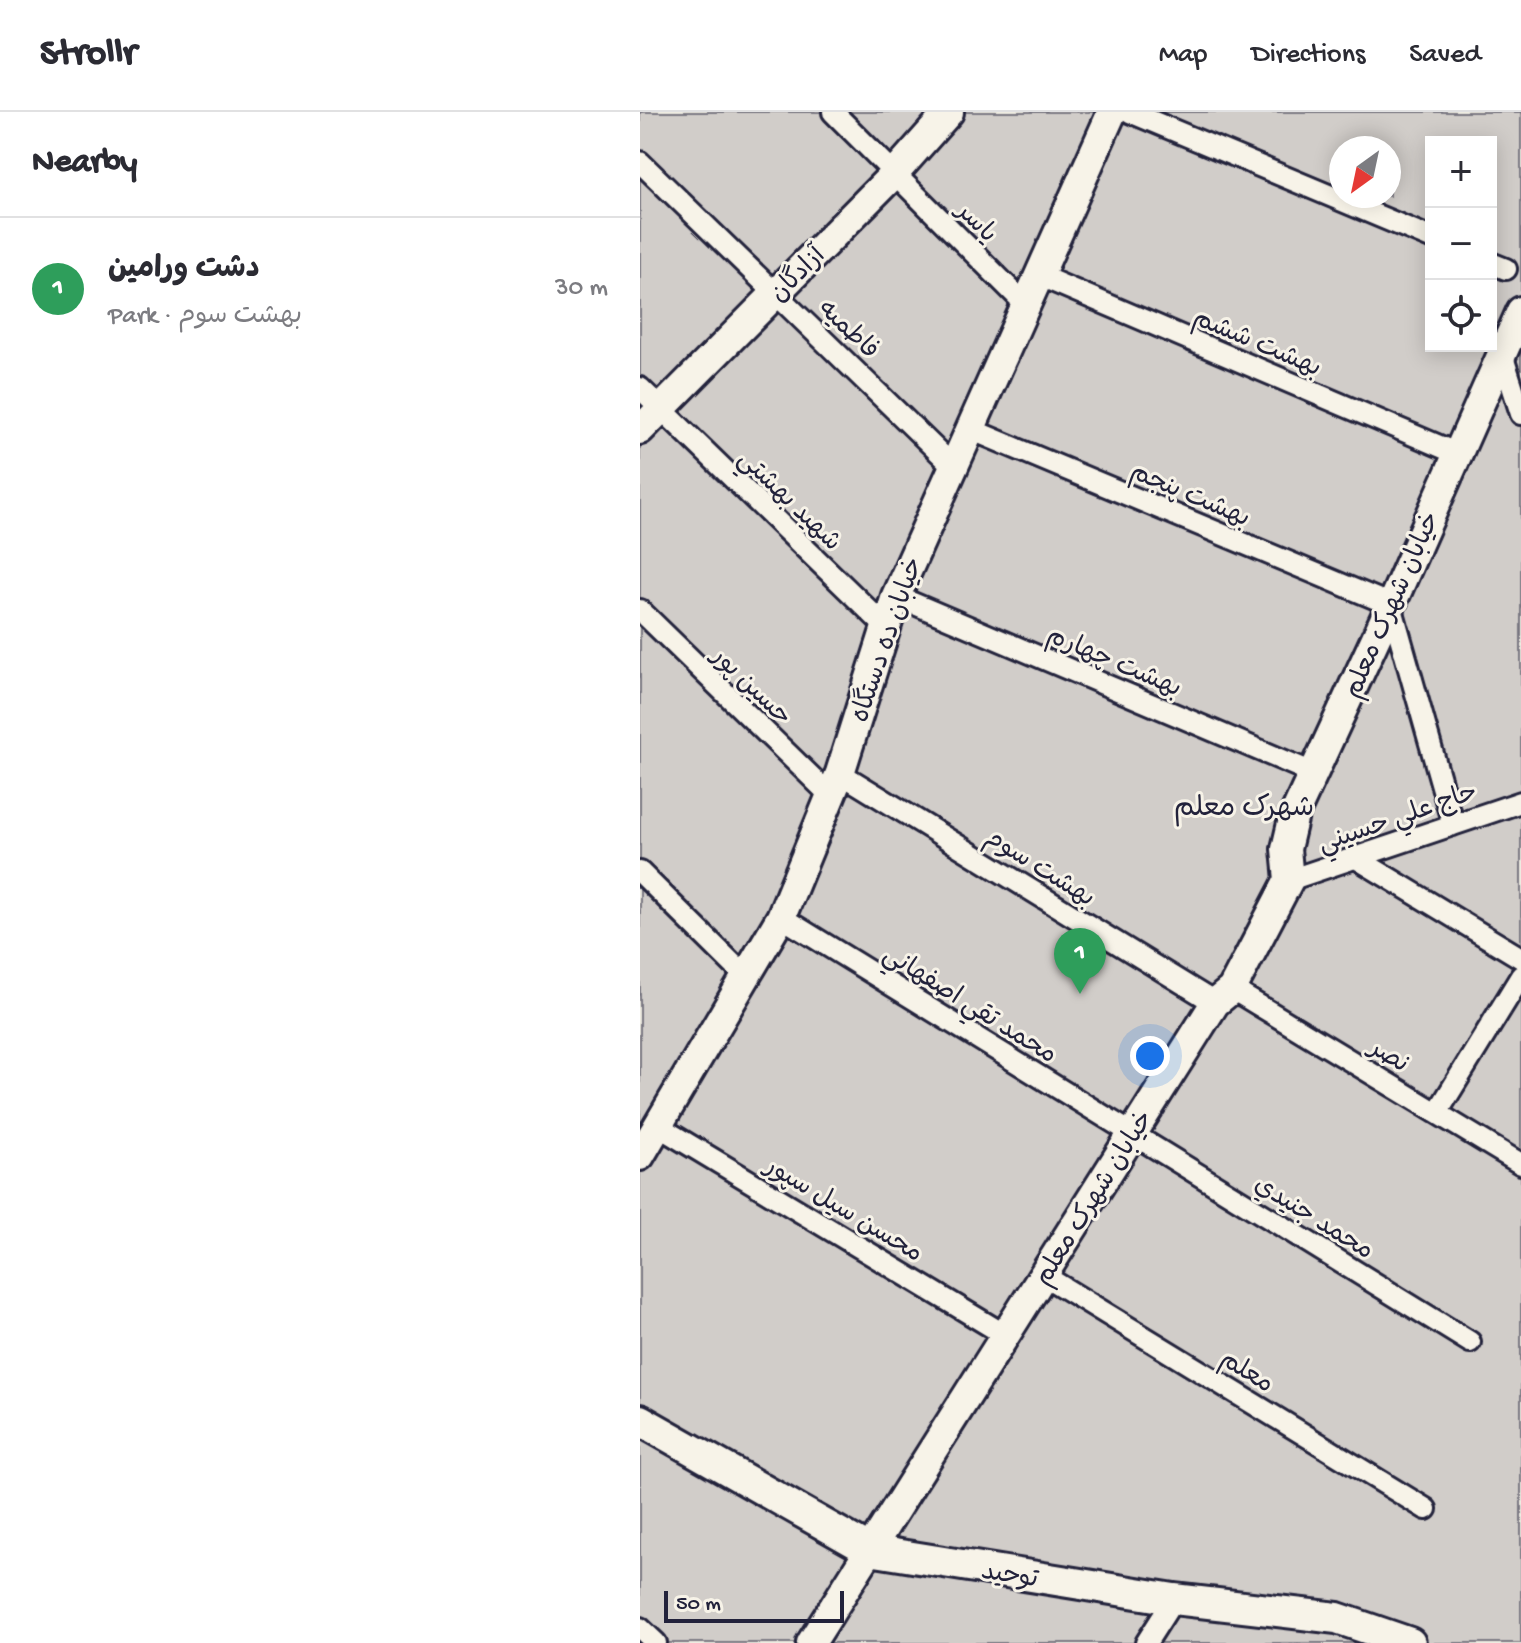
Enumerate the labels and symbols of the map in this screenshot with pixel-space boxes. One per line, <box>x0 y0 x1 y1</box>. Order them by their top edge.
north arrow <box>1329 136 1401 208</box>
street label: یاسر <box>946 196 1002 251</box>
street label: آزادگان <box>762 238 835 311</box>
street label: فاطميه <box>810 295 884 368</box>
street label: بهشت ششم <box>1188 304 1325 386</box>
street label: شهيد بهشتي <box>727 445 846 561</box>
street label: بهشت پنجم <box>1125 458 1254 536</box>
street label: خیابان شهرک معلم <box>1339 508 1449 704</box>
street label: خیابان ده دستگاه <box>843 553 932 727</box>
street label: بهشت چهارم <box>1041 622 1185 706</box>
street label: حسين پور <box>702 641 797 734</box>
street label: حاج علي حسيني <box>1315 779 1483 865</box>
district label: شهرک معلم <box>1174 793 1314 827</box>
street label: بهشت سوم <box>978 824 1099 916</box>
pin: 1 <box>1054 928 1106 994</box>
street label: محمد تقي اصفهاني <box>874 941 1061 1075</box>
street label: نصر <box>1360 1033 1413 1082</box>
your location <box>1130 1036 1170 1076</box>
street label: خیابان شهرک معلم <box>1029 1106 1162 1293</box>
street label: محسن سيل سپور <box>756 1151 927 1271</box>
street label: محمد جنيدي <box>1247 1171 1378 1269</box>
street label: معلم <box>1213 1346 1278 1402</box>
street label: توحید <box>978 1558 1041 1597</box>
scale bar <box>664 1587 844 1623</box>

